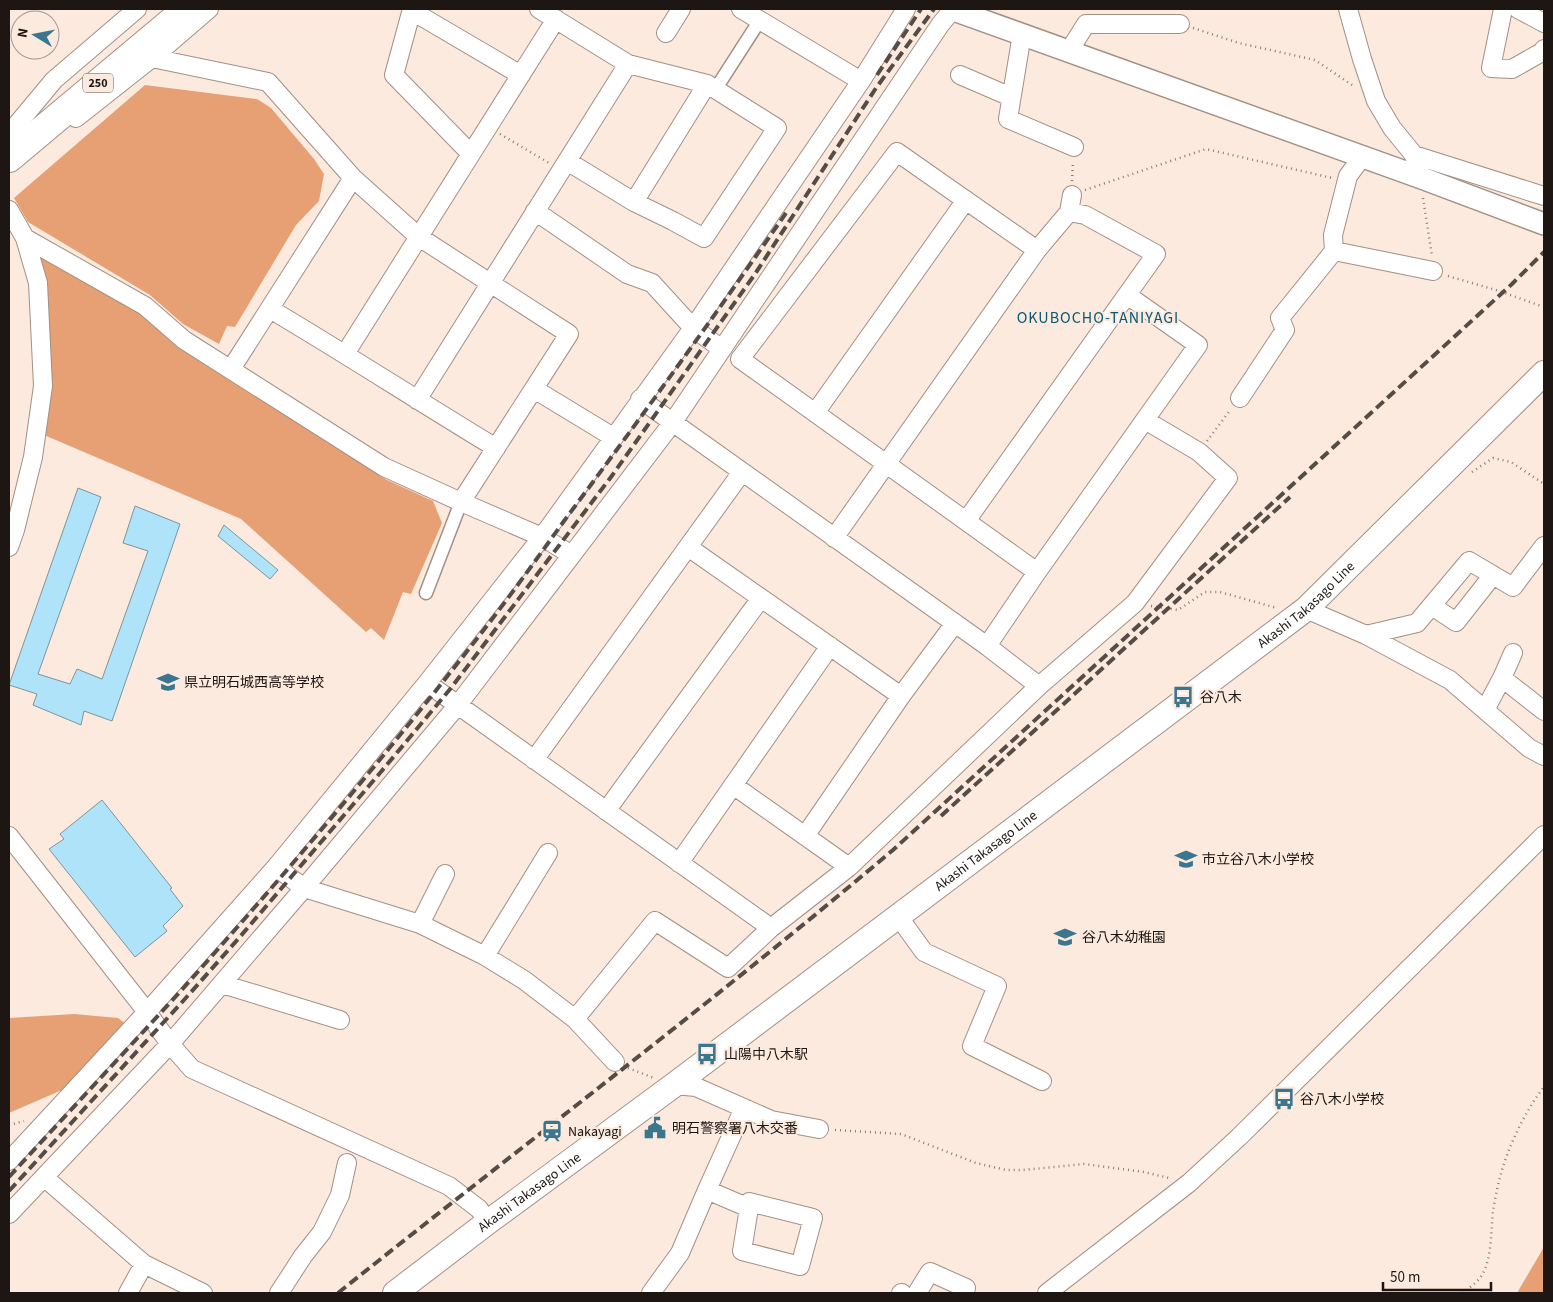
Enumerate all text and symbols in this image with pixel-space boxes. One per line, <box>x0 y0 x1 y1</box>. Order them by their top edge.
north arrow <box>10 10 60 60</box>
text: N <box>13 27 34 39</box>
road number: 250 <box>83 74 113 92</box>
district label: OKUBOCHO-TANIYAGI <box>1017 307 1179 329</box>
street label: Akashi Takasago Line <box>1253 557 1360 653</box>
school or university icon: 県立明石城西高等学校 <box>155 669 181 695</box>
place label: 県立明石城西高等学校 <box>184 673 324 693</box>
bus stop icon: 谷八木 <box>1170 684 1196 710</box>
place label: 谷八木 <box>1200 688 1242 708</box>
street label: Akashi Takasago Line <box>931 806 1042 896</box>
school or university icon: 市立谷八木小学校 <box>1173 846 1199 872</box>
place label: 市立谷八木小学校 <box>1202 850 1314 870</box>
school or university icon: 谷八木幼稚園 <box>1052 924 1078 950</box>
place label: 谷八木幼稚園 <box>1082 928 1166 948</box>
bus stop icon: 山陽中八木駅 <box>694 1041 720 1067</box>
place label: 山陽中八木駅 <box>724 1045 808 1065</box>
bus stop icon: 谷八木小学校 <box>1271 1086 1297 1112</box>
place label: 谷八木小学校 <box>1300 1090 1384 1110</box>
public building icon: 明石警察署八木交番 <box>642 1115 668 1141</box>
station icon: Nakayagi <box>539 1118 565 1144</box>
place label: 明石警察署八木交番 <box>672 1119 798 1139</box>
place label: Nakayagi <box>568 1122 622 1142</box>
street label: Akashi Takasago Line <box>474 1148 585 1237</box>
scale bar <box>1383 1260 1490 1292</box>
text: 50 m <box>1390 1267 1420 1288</box>

